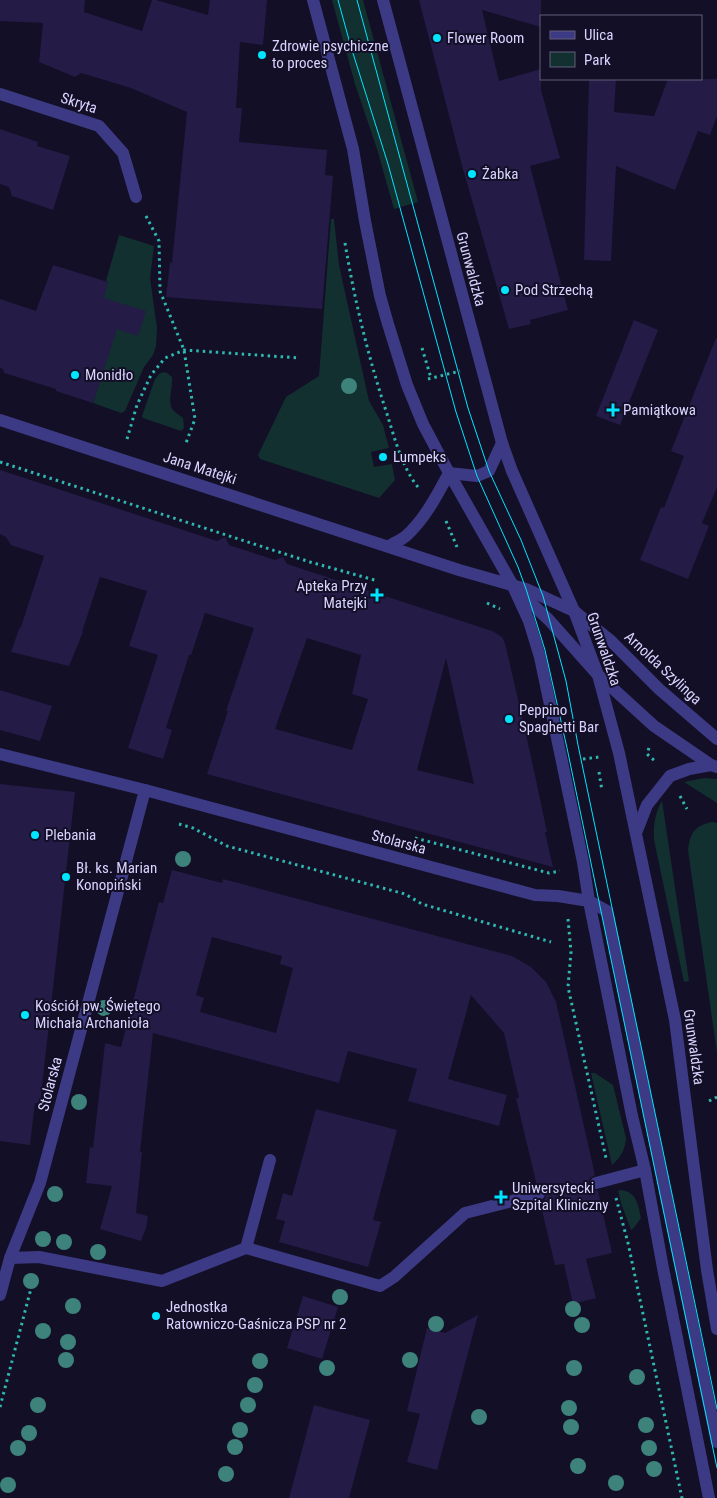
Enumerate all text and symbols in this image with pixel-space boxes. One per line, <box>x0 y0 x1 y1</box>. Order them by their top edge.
legend <box>540 15 702 80</box>
text: Ulica <box>584 26 613 44</box>
place label: Flower Room <box>447 29 524 47</box>
marker: Flower Room <box>431 32 443 44</box>
place label: Zdrowie psychiczne to proces <box>272 37 389 72</box>
marker: Zdrowie psychiczne to proces <box>256 49 268 61</box>
text: Park <box>584 51 611 69</box>
street label: Skryta <box>59 89 99 117</box>
place label: Żabka <box>482 165 518 183</box>
marker: Żabka <box>466 168 478 180</box>
street label: Grunwaldzka <box>452 230 490 308</box>
place label: Pod Strzechą <box>515 281 593 299</box>
marker: Pod Strzechą <box>499 284 511 296</box>
place label: Monidło <box>85 366 133 384</box>
marker: Monidło <box>69 369 81 381</box>
place label: Pamiątkowa <box>623 401 696 419</box>
marker: Pamiątkowa <box>607 404 619 416</box>
street label: Jana Matejki <box>161 448 239 488</box>
place label: Lumpeks <box>393 448 447 466</box>
marker: Lumpeks <box>377 451 389 463</box>
place label: Apteka Przy Matejki <box>296 577 367 612</box>
marker: Apteka Przy Matejki <box>371 589 383 601</box>
street label: Grunwaldzka <box>583 610 625 688</box>
street label: Arnolda Szylinga <box>621 628 705 708</box>
place label: Peppino Spaghetti Bar <box>519 701 599 736</box>
marker: Peppino Spaghetti Bar <box>503 713 515 725</box>
place label: Plebania <box>45 826 96 844</box>
street label: Stolarska <box>370 826 428 858</box>
marker: Plebania <box>29 829 41 841</box>
place label: Bł. ks. Marian Konopiński <box>76 859 157 894</box>
marker: Bł. ks. Marian Konopiński <box>60 871 72 883</box>
place label: Kościół pw. Świętego Michała Archanioła <box>35 997 161 1032</box>
street label: Grunwaldzka <box>680 1008 708 1086</box>
marker: Kościół pw. Świętego Michała Archanioła <box>19 1009 31 1021</box>
street label: Stolarska <box>34 1055 66 1113</box>
place label: Uniwersytecki Szpital Kliniczny <box>512 1179 609 1214</box>
marker: Uniwersytecki Szpital Kliniczny <box>494 1190 508 1204</box>
place label: Jednostka Ratowniczo-Gaśnicza PSP nr 2 <box>166 1298 346 1333</box>
marker: Jednostka Ratowniczo-Gaśnicza PSP nr 2 <box>150 1310 162 1322</box>

